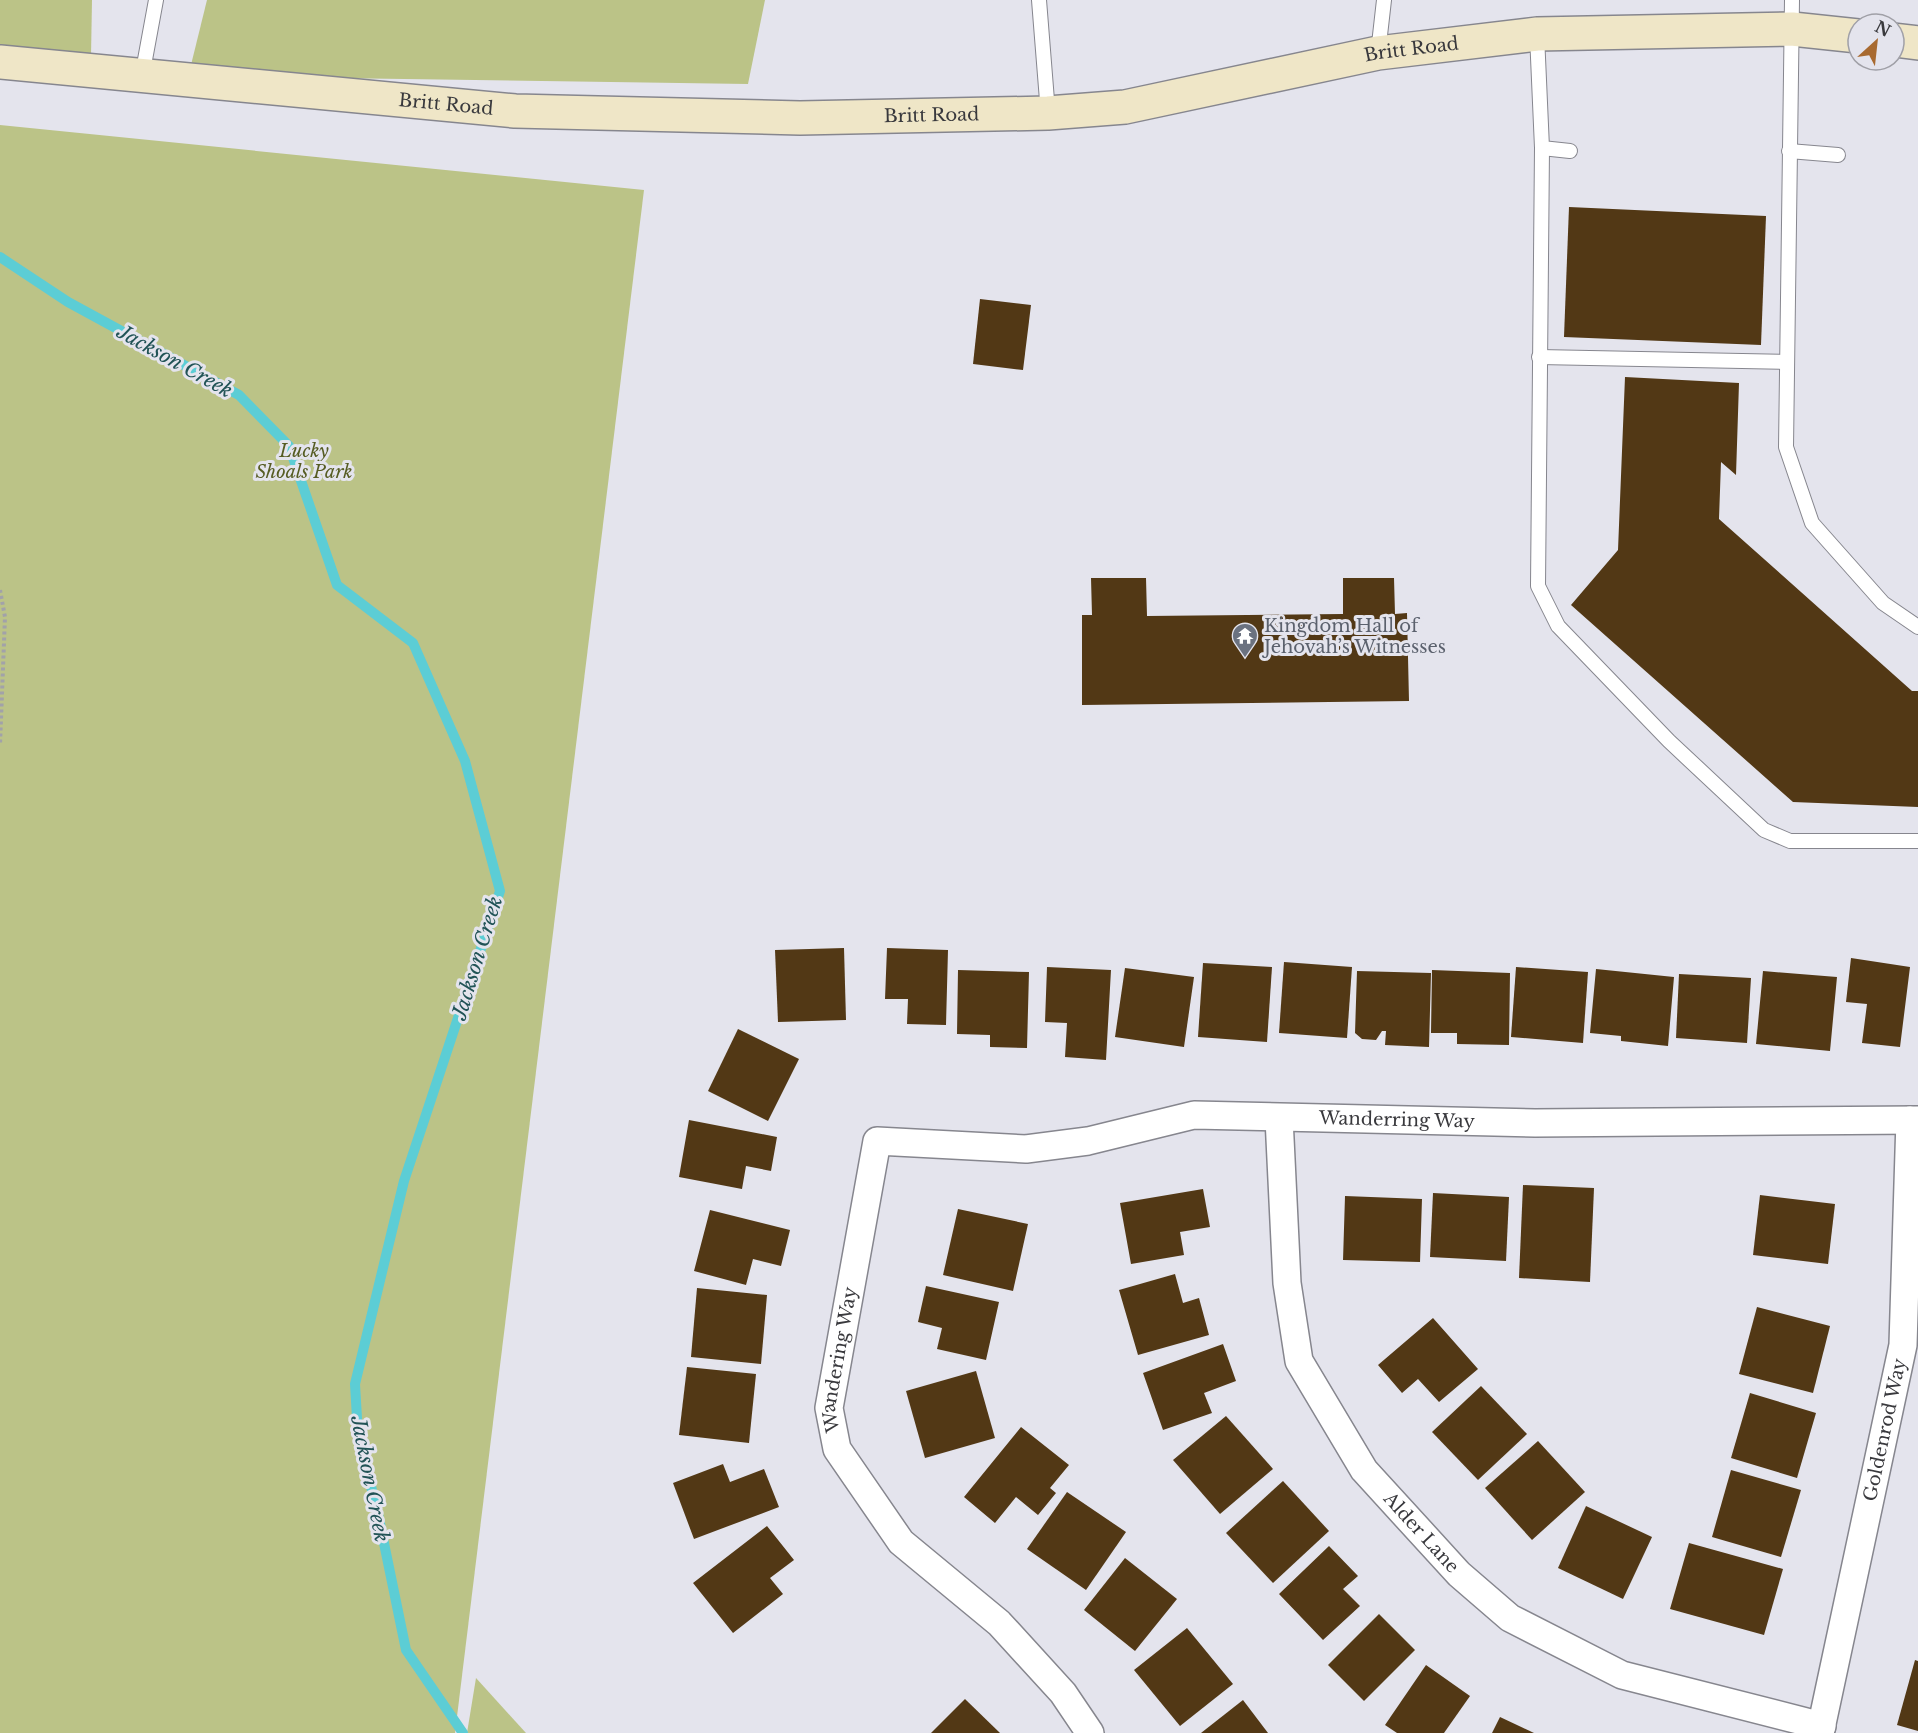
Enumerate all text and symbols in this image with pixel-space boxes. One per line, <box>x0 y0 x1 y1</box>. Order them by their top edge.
north arrow <box>1846 12 1906 72</box>
text: N <box>1872 16 1894 41</box>
street label: Britt Road <box>1362 32 1460 67</box>
street label: Britt Road <box>398 89 494 120</box>
street label: Britt Road <box>884 103 979 127</box>
water label: Jackson Creek <box>112 319 237 403</box>
park label: Lucky Shoals Park <box>255 440 353 483</box>
place label: Kingdom Hall of Jehovah’s Witnesses <box>1262 615 1446 658</box>
temple icon: Kingdom Hall of Jehovah’s Witnesses <box>1230 621 1260 659</box>
water label: Jackson Creek <box>447 893 507 1024</box>
street label: Wanderring Way <box>1318 1107 1476 1133</box>
street label: Wandering Way <box>817 1285 862 1435</box>
street label: Goldenrod Way <box>1859 1356 1911 1503</box>
water label: Jackson Creek <box>346 1413 394 1544</box>
street label: Alder Lane <box>1378 1487 1464 1578</box>

